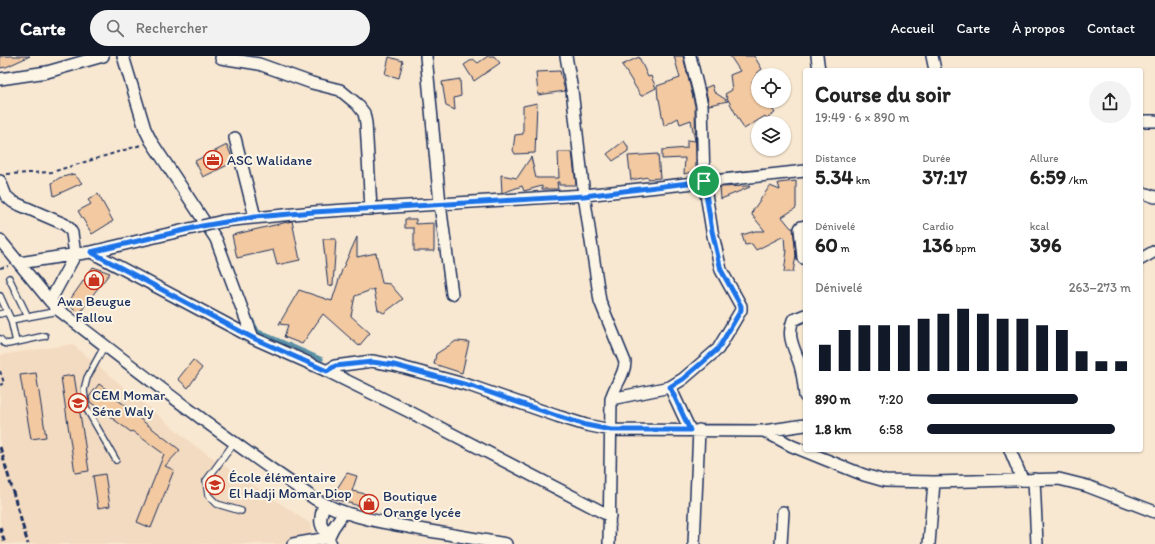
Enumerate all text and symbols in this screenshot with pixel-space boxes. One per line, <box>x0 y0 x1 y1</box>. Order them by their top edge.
search box <box>90 10 370 46</box>
text: Carte <box>20 17 66 40</box>
icon: search <box>104 17 126 39</box>
text: Rechercher <box>136 19 208 37</box>
text: Accueil <box>891 20 934 37</box>
text: Carte <box>956 20 990 37</box>
text: À propos <box>1012 20 1065 37</box>
text: Contact <box>1087 20 1135 37</box>
map controls <box>751 68 791 156</box>
button: locate <box>751 68 791 108</box>
text: Course du soir <box>815 81 950 108</box>
button: share <box>1089 81 1131 123</box>
text: 19:49 · 6 × 890 m <box>815 110 909 125</box>
button: layers <box>751 116 791 156</box>
office icon: ASC Walidane <box>202 149 224 171</box>
place label: ASC Walidane <box>227 152 312 169</box>
text: Distance <box>815 152 856 165</box>
text: Durée <box>922 152 951 165</box>
text: Allure <box>1030 152 1059 165</box>
pin <box>687 164 721 198</box>
text: 5.34 <box>815 165 853 189</box>
text: 37:17 <box>922 165 967 189</box>
text: 6:59 <box>1030 165 1066 189</box>
icon: arrive <box>693 170 715 192</box>
text: km <box>853 174 870 187</box>
text: /km <box>1066 174 1088 187</box>
text: Dénivelé <box>815 220 855 233</box>
text: Cardio <box>922 220 954 233</box>
text: kcal <box>1030 220 1049 233</box>
text: 60 <box>815 233 838 257</box>
text: 136 <box>922 233 953 257</box>
text: 396 <box>1030 233 1062 257</box>
text: m <box>838 242 850 255</box>
text: bpm <box>953 242 976 255</box>
shop icon: Awa Beugue Fallou <box>83 269 105 291</box>
text: Dénivelé <box>815 280 863 295</box>
text: 263–273 m <box>1069 280 1131 295</box>
place label: Awa Beugue Fallou <box>57 293 131 326</box>
place label: CEM Momar Séne Waly <box>92 387 166 420</box>
school or university icon: CEM Momar Séne Waly <box>67 392 89 414</box>
text: 890 m <box>815 392 851 407</box>
text: 7:20 <box>879 392 903 407</box>
text: 1.8 km <box>815 422 851 437</box>
text: 6:58 <box>879 422 903 437</box>
place label: École élémentaire El Hadji Momar Diop <box>229 469 352 502</box>
school or university icon: École élémentaire El Hadji Momar Diop <box>204 474 226 496</box>
place label: Boutique Orange lycée <box>383 488 461 521</box>
shop icon: Boutique Orange lycée <box>358 493 380 515</box>

